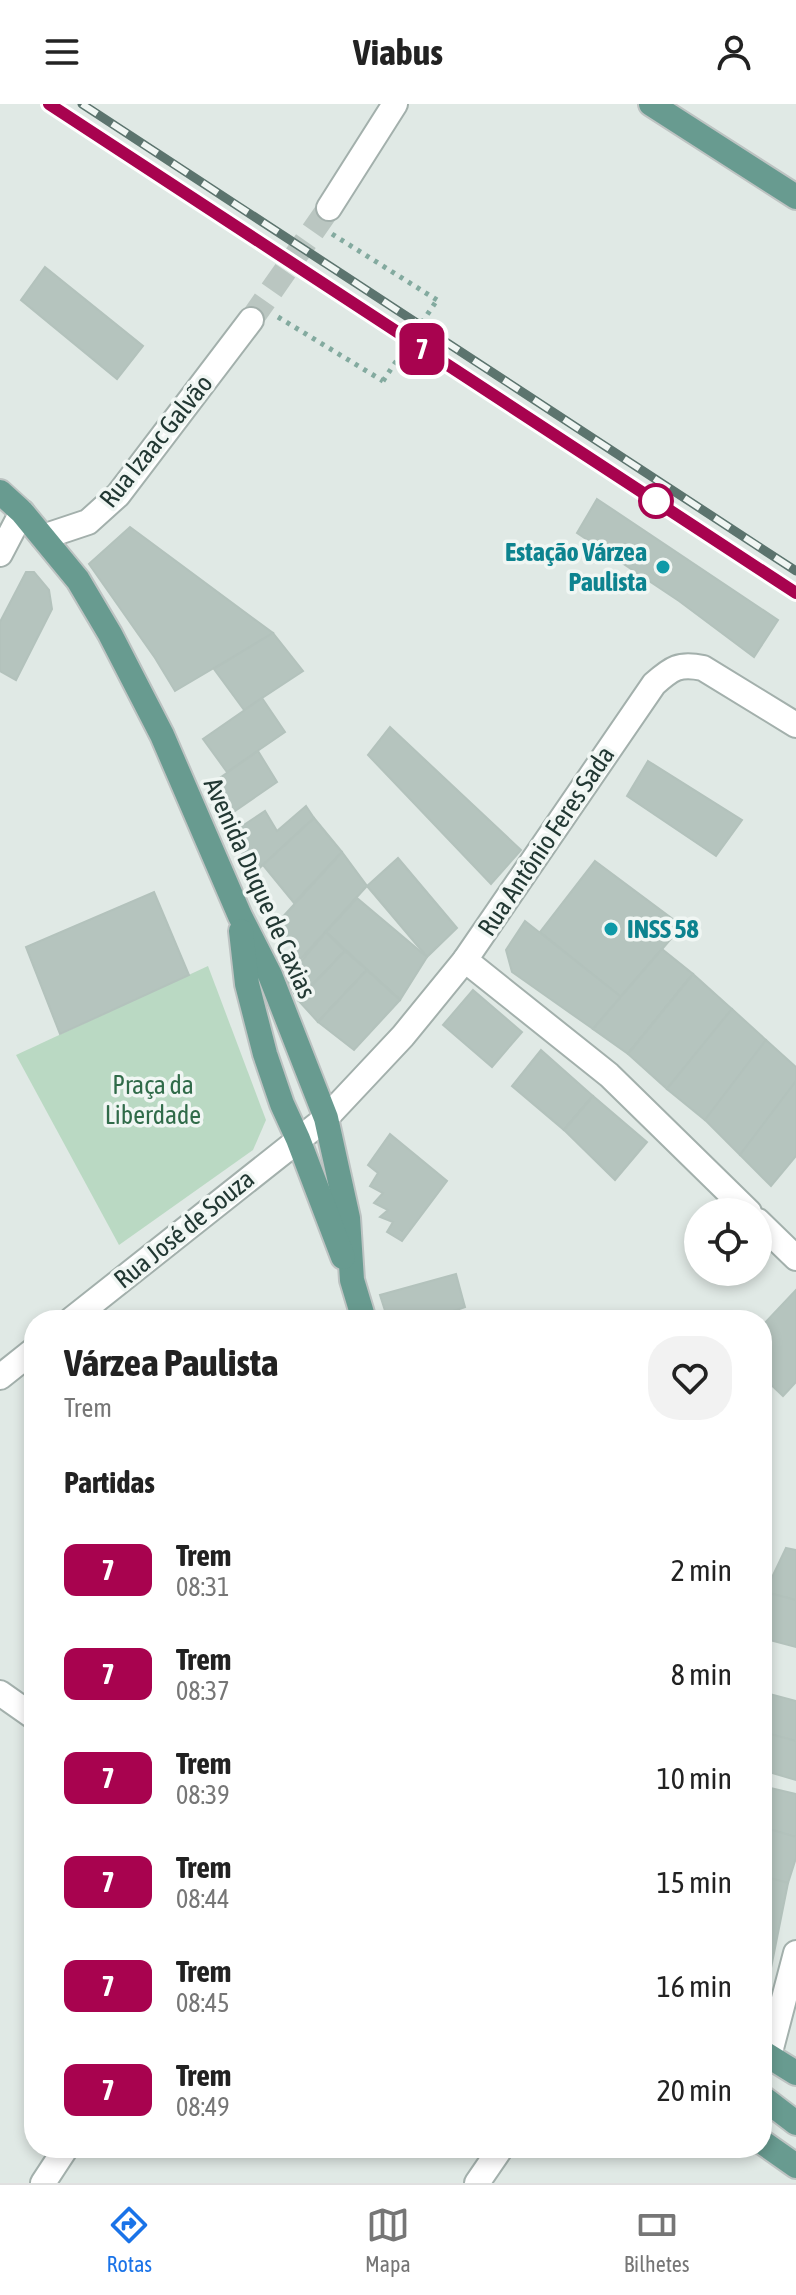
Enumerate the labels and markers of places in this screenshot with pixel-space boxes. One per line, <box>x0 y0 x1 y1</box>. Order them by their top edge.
unlabelled marker <box>639 484 673 518</box>
place label: Estação Várzea Paulista <box>505 537 647 597</box>
marker: Estação Várzea Paulista <box>654 558 672 576</box>
place label: INSS 58 <box>627 914 699 944</box>
marker: INSS 58 <box>602 920 620 938</box>

